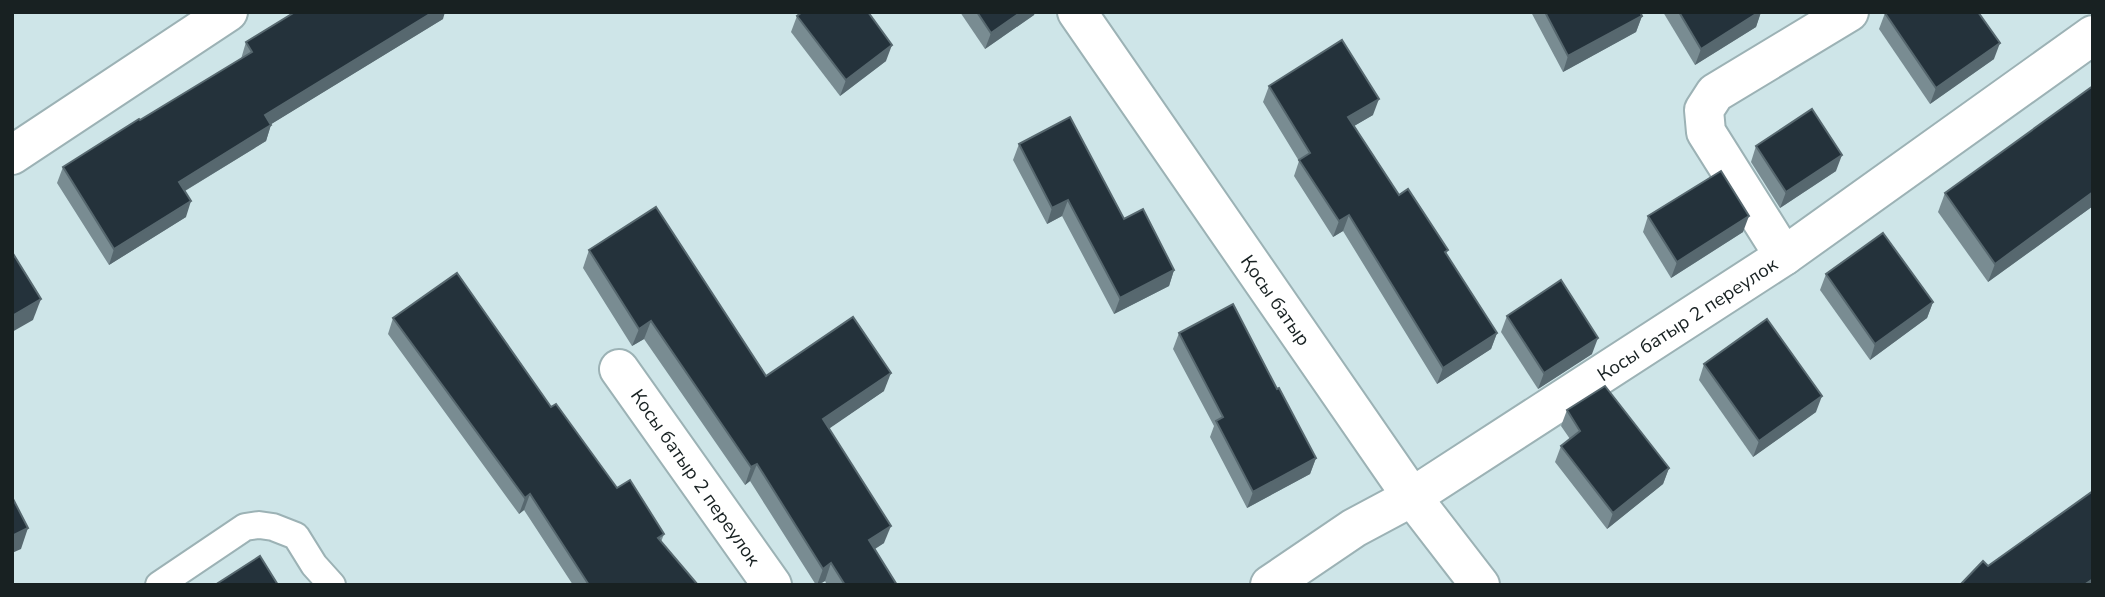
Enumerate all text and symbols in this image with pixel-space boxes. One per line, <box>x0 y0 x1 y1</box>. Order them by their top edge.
street label: Қосы батыр <box>1234 250 1316 351</box>
street label: Косы батыр 2 переулок <box>1592 252 1783 388</box>
street label: Косы батыр 2 переулок <box>624 384 766 571</box>

